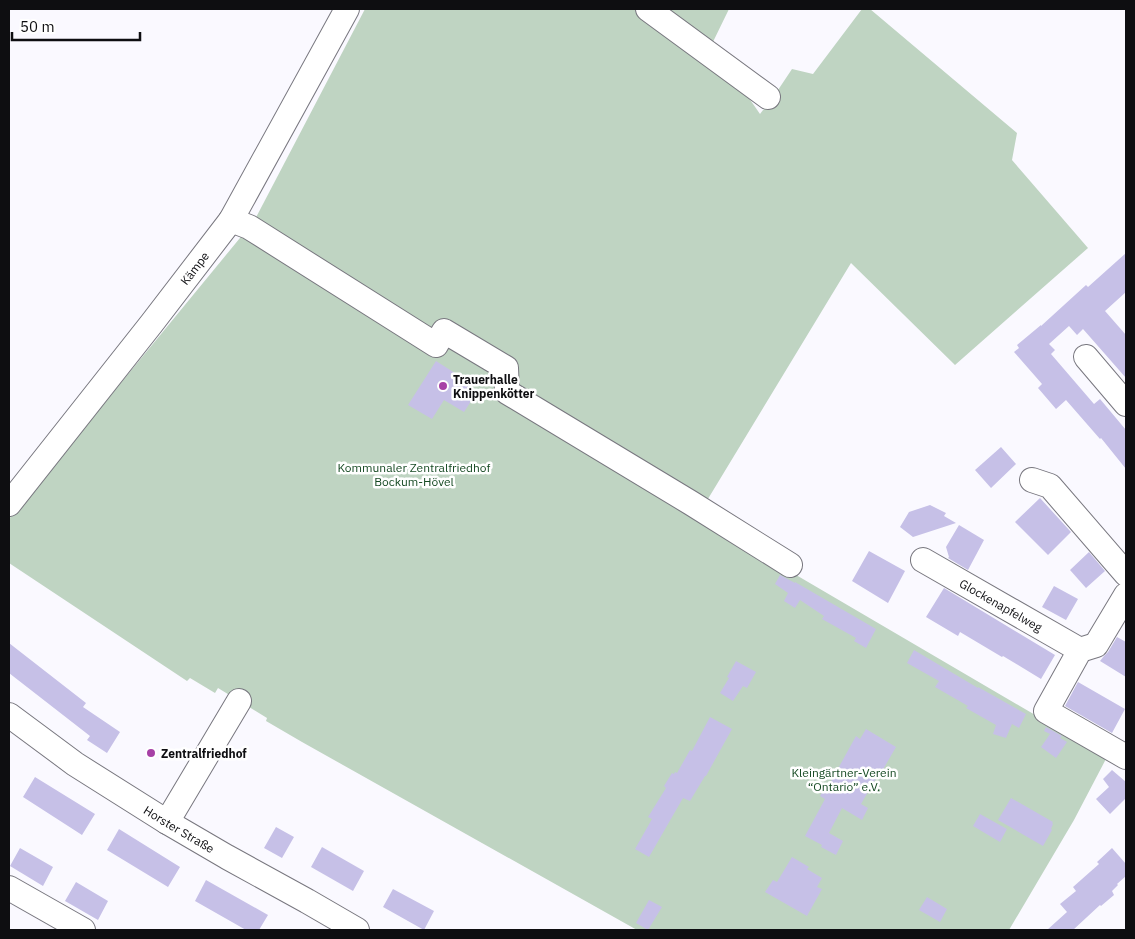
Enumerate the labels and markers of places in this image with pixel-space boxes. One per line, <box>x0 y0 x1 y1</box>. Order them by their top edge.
place label: Trauerhalle Knippenkötter <box>453 372 534 401</box>
marker: Trauerhalle Knippenkötter <box>437 380 449 392</box>
place label: Zentralfriedhof <box>161 746 247 761</box>
marker: Zentralfriedhof <box>145 747 157 759</box>

